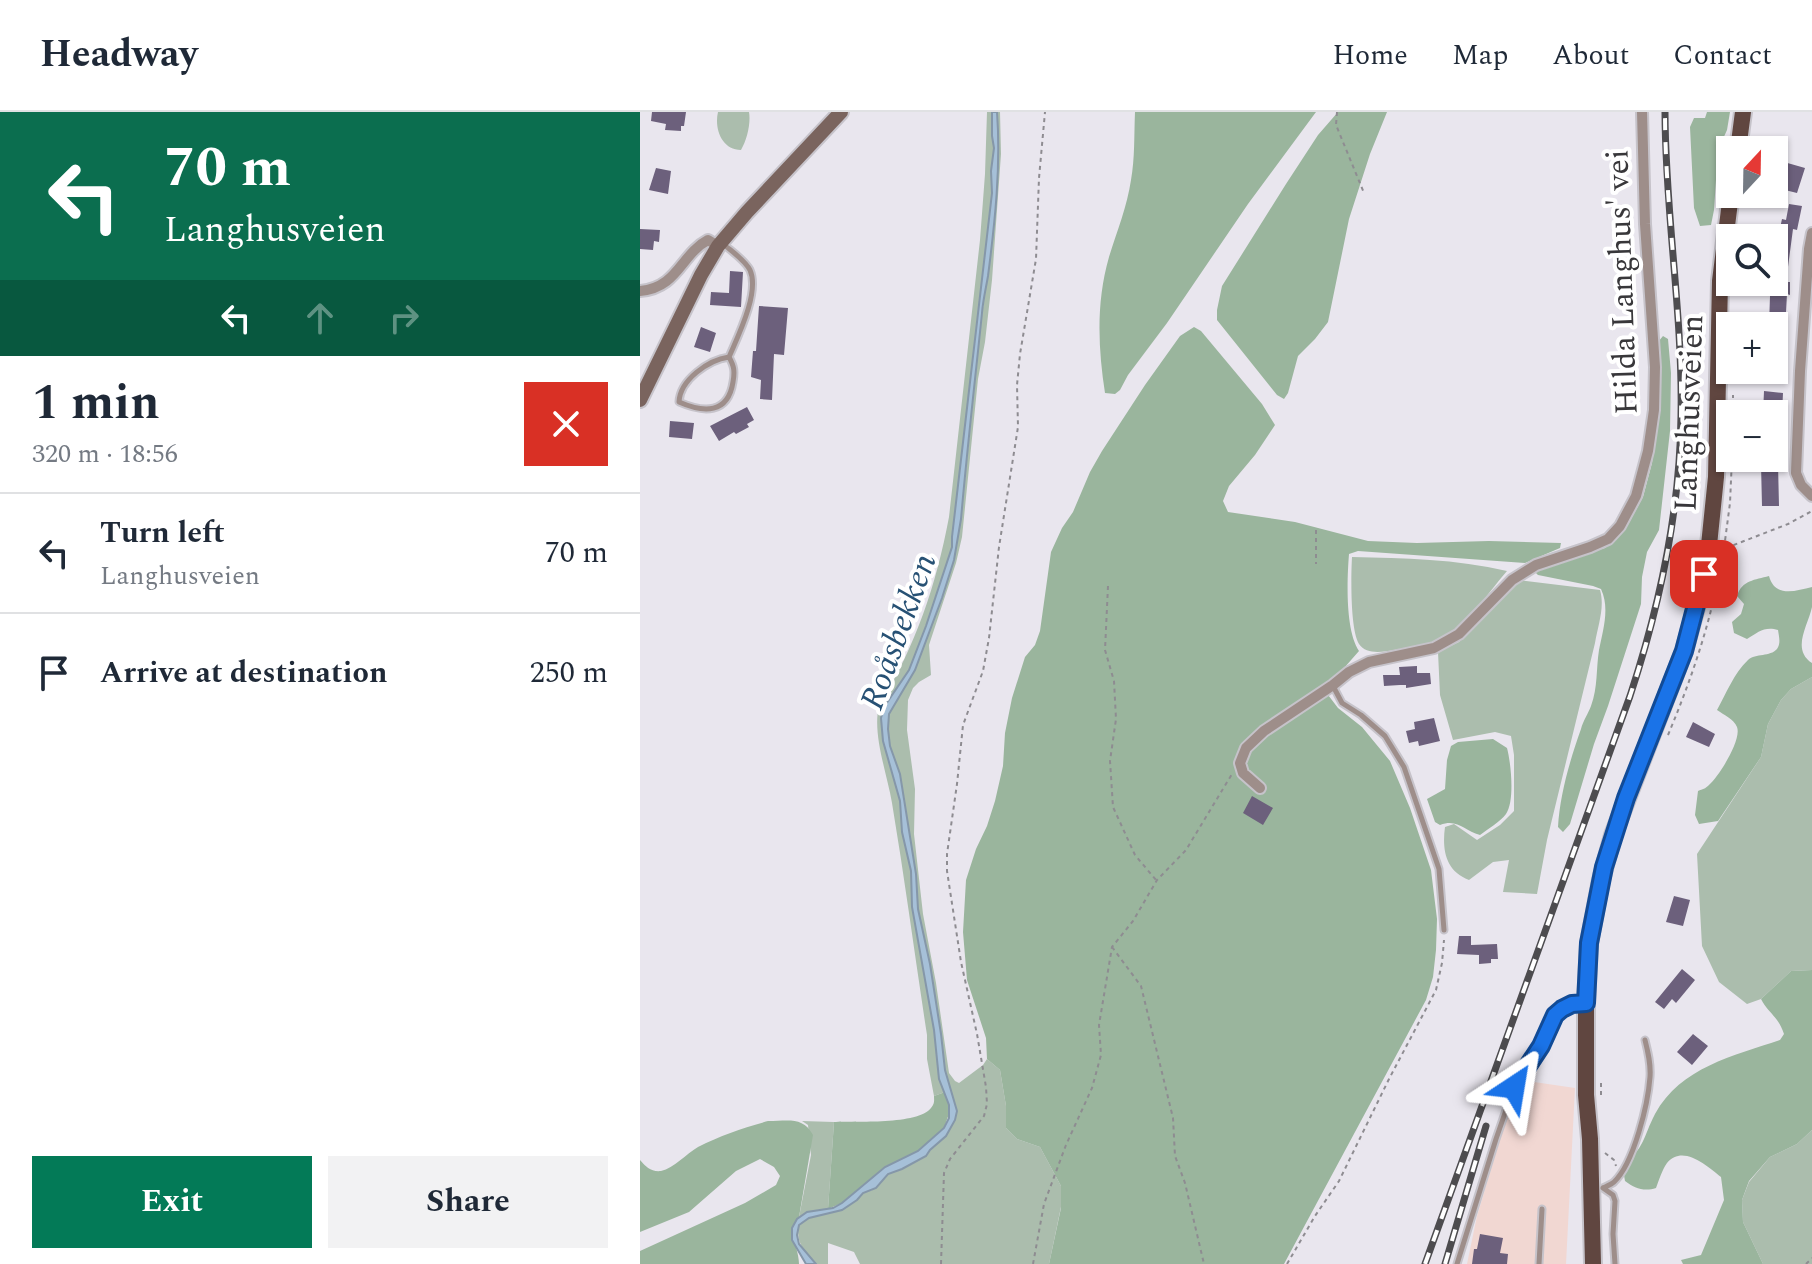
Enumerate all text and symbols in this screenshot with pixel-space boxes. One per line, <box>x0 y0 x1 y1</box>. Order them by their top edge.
text: Headway <box>40 26 198 84</box>
text: Home <box>1332 34 1408 77</box>
text: Map <box>1452 34 1508 77</box>
text: About <box>1552 34 1629 77</box>
text: Contact <box>1673 34 1772 77</box>
text: 70 m <box>164 126 291 211</box>
north arrow <box>1716 136 1788 208</box>
map controls <box>1716 136 1788 472</box>
icon: left <box>32 144 136 248</box>
street label: Hilda Langhus' vei <box>1593 148 1652 416</box>
text: Langhusveien <box>164 203 385 258</box>
button: search <box>1716 224 1788 296</box>
icon: left <box>214 296 258 340</box>
icon: ahead <box>298 296 342 340</box>
icon: right <box>382 296 426 340</box>
button: + <box>1716 312 1788 384</box>
street label: Langhusveien <box>1662 314 1717 512</box>
text: 1 min <box>32 367 160 440</box>
button: close <box>524 382 608 466</box>
button: − <box>1716 400 1788 472</box>
text: 320 m · 18:56 <box>32 434 178 474</box>
text: Turn left <box>100 510 225 556</box>
text: 70 m <box>545 530 608 576</box>
icon: left <box>32 531 76 575</box>
pin <box>1670 540 1738 608</box>
water label: Roåsbekken <box>847 546 951 717</box>
icon: arrive <box>1682 552 1726 596</box>
text: Langhusveien <box>100 556 260 596</box>
text: Arrive at destination <box>100 650 387 696</box>
text: 250 m <box>530 650 608 696</box>
icon: arrive <box>32 651 76 695</box>
position arrow <box>1472 1045 1556 1129</box>
button: Exit <box>32 1156 312 1248</box>
button: Share <box>328 1156 608 1248</box>

